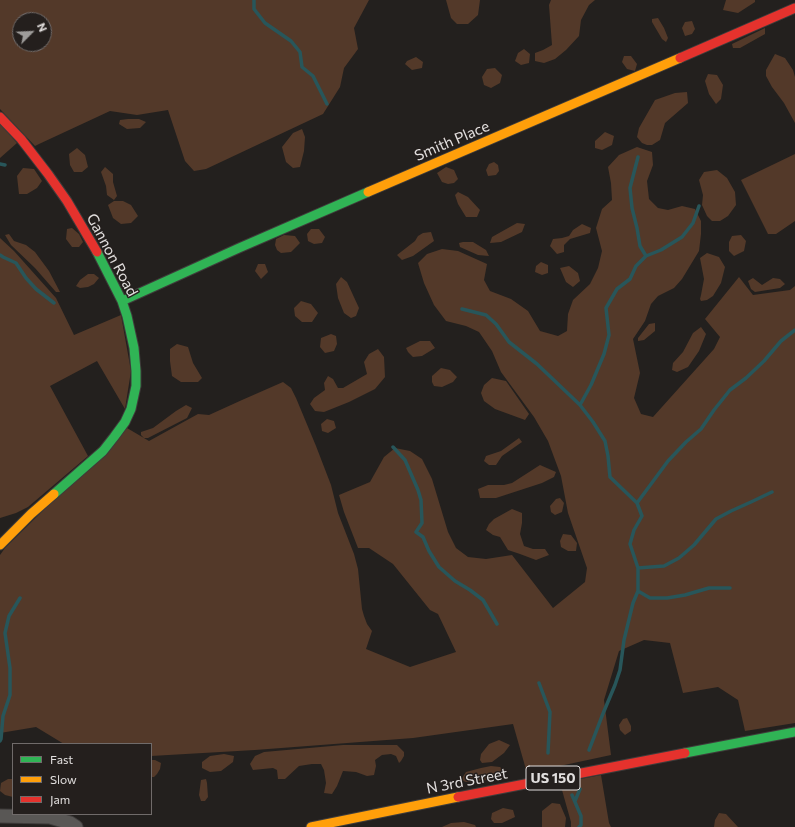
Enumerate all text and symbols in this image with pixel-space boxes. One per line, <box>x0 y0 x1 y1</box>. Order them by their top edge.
north arrow <box>12 12 52 52</box>
text: N <box>35 21 50 34</box>
street label: Smith Place <box>412 117 492 165</box>
street label: Gannon Road <box>83 210 141 300</box>
legend <box>12 743 152 815</box>
text: Fast <box>50 752 73 766</box>
street label: N 3rd Street <box>425 764 509 798</box>
road number: US 150 <box>526 766 580 790</box>
text: Slow <box>50 772 77 786</box>
text: Jam <box>50 792 70 806</box>

